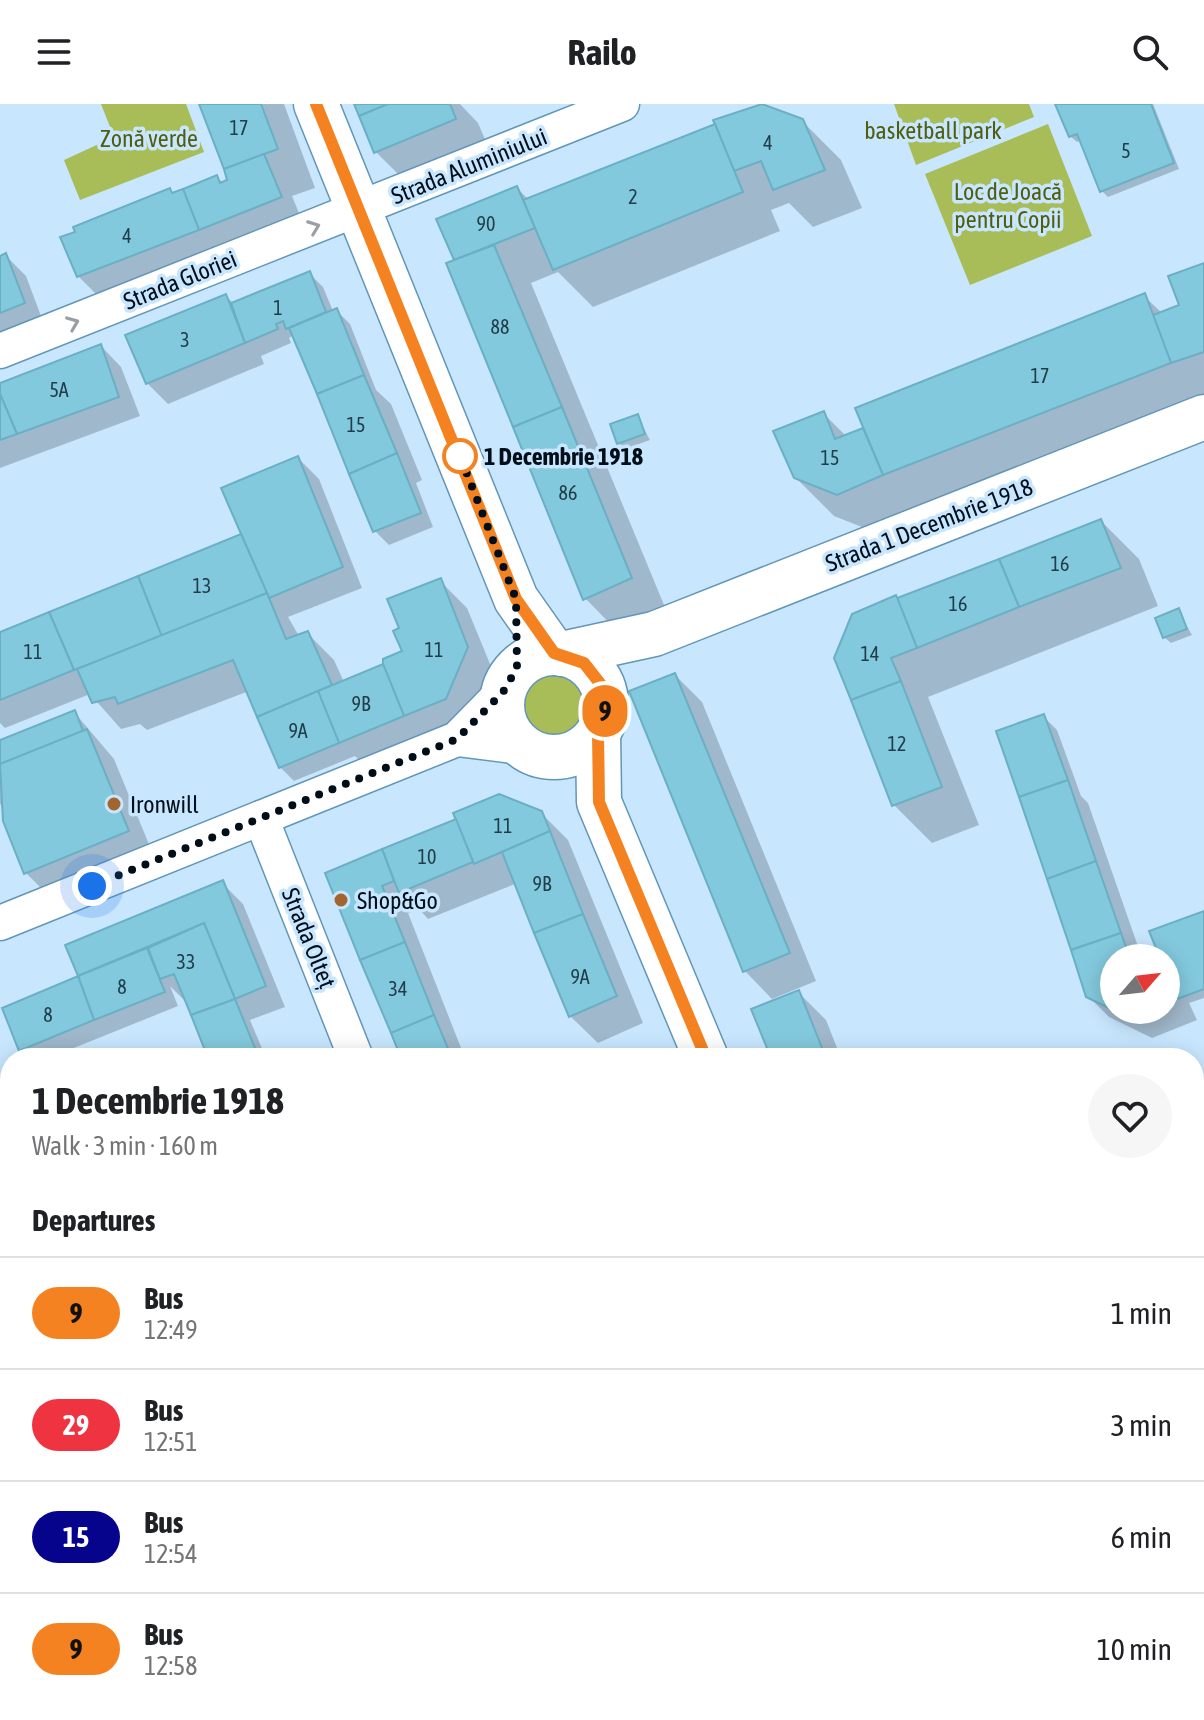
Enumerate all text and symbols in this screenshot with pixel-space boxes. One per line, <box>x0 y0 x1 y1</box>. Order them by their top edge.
icon: menu <box>32 30 76 74</box>
icon: search <box>1128 30 1172 74</box>
text: Railo <box>567 31 637 73</box>
house number: 17 <box>230 116 248 139</box>
park label: basketball park <box>864 117 1002 144</box>
street label: Strada Aluminiului <box>387 123 551 209</box>
park label: Zonă verde <box>100 125 198 152</box>
house number: 4 <box>763 131 773 154</box>
house number: 5 <box>1121 139 1131 162</box>
park label: Loc de Joacă pentru Copii <box>954 178 1062 233</box>
house number: 2 <box>628 185 638 208</box>
house number: 90 <box>477 212 495 235</box>
one-way arrow <box>306 220 320 237</box>
house number: 4 <box>122 224 132 247</box>
street label: Strada Gloriei <box>119 245 241 315</box>
house number: 1 <box>273 296 283 319</box>
house number: 88 <box>491 315 509 338</box>
one-way arrow <box>65 316 79 333</box>
house number: 3 <box>180 328 190 351</box>
house number: 17 <box>1031 364 1049 387</box>
house number: 5A <box>49 378 69 401</box>
house number: 15 <box>347 413 365 436</box>
marker: 1 Decembrie 1918 <box>443 439 477 473</box>
place label: 1 Decembrie 1918 <box>484 443 643 470</box>
house number: 15 <box>821 446 839 469</box>
street label: Strada 1 Decembrie 1918 <box>822 473 1036 577</box>
house number: 86 <box>559 481 577 504</box>
house number: 16 <box>1051 552 1069 575</box>
house number: 13 <box>193 574 211 597</box>
house number: 16 <box>949 592 967 615</box>
house number: 11 <box>425 638 443 661</box>
house number: 11 <box>24 640 42 663</box>
house number: 14 <box>861 642 879 665</box>
line badge: 9 <box>579 685 631 737</box>
house number: 9B <box>352 692 371 715</box>
text: 9 <box>598 695 612 727</box>
house number: 9A <box>288 719 308 742</box>
house number: 12 <box>888 732 906 755</box>
place label: Ironwill <box>130 791 199 818</box>
marker: Ironwill <box>105 795 123 813</box>
house number: 11 <box>494 814 512 837</box>
house number: 10 <box>418 845 436 868</box>
your location <box>72 866 112 906</box>
house number: 9B <box>533 872 552 895</box>
street label: Strada Olteț <box>277 884 341 992</box>
place label: Shop&Go <box>357 887 438 914</box>
marker: Shop&Go <box>332 891 350 909</box>
north arrow <box>1100 944 1180 1024</box>
map controls <box>1100 944 1180 1024</box>
house number: 33 <box>177 950 195 973</box>
house number: 9A <box>570 965 590 988</box>
house number: 8 <box>117 975 127 998</box>
house number: 34 <box>389 977 407 1000</box>
house number: 8 <box>43 1003 53 1026</box>
button: heart <box>1088 1074 1172 1158</box>
text: 1 Decembrie 1918 <box>32 1079 284 1122</box>
text: Walk · 3 min · 160 m <box>32 1131 218 1161</box>
text: Departures <box>32 1203 155 1237</box>
text: Bus <box>144 1281 183 1315</box>
text: 1 min <box>1111 1296 1172 1330</box>
text: 9 <box>69 1297 83 1329</box>
text: 12:49 <box>144 1315 198 1345</box>
text: Bus <box>144 1393 183 1427</box>
text: 3 min <box>1111 1408 1172 1442</box>
text: 29 <box>63 1409 89 1441</box>
text: 12:51 <box>144 1427 198 1457</box>
text: Bus <box>144 1505 183 1539</box>
text: 6 min <box>1111 1520 1172 1554</box>
text: 15 <box>63 1521 89 1553</box>
text: 12:54 <box>144 1539 198 1569</box>
text: Bus <box>144 1617 183 1651</box>
text: 10 min <box>1097 1632 1172 1666</box>
text: 9 <box>69 1633 83 1665</box>
text: 12:58 <box>144 1651 198 1681</box>

